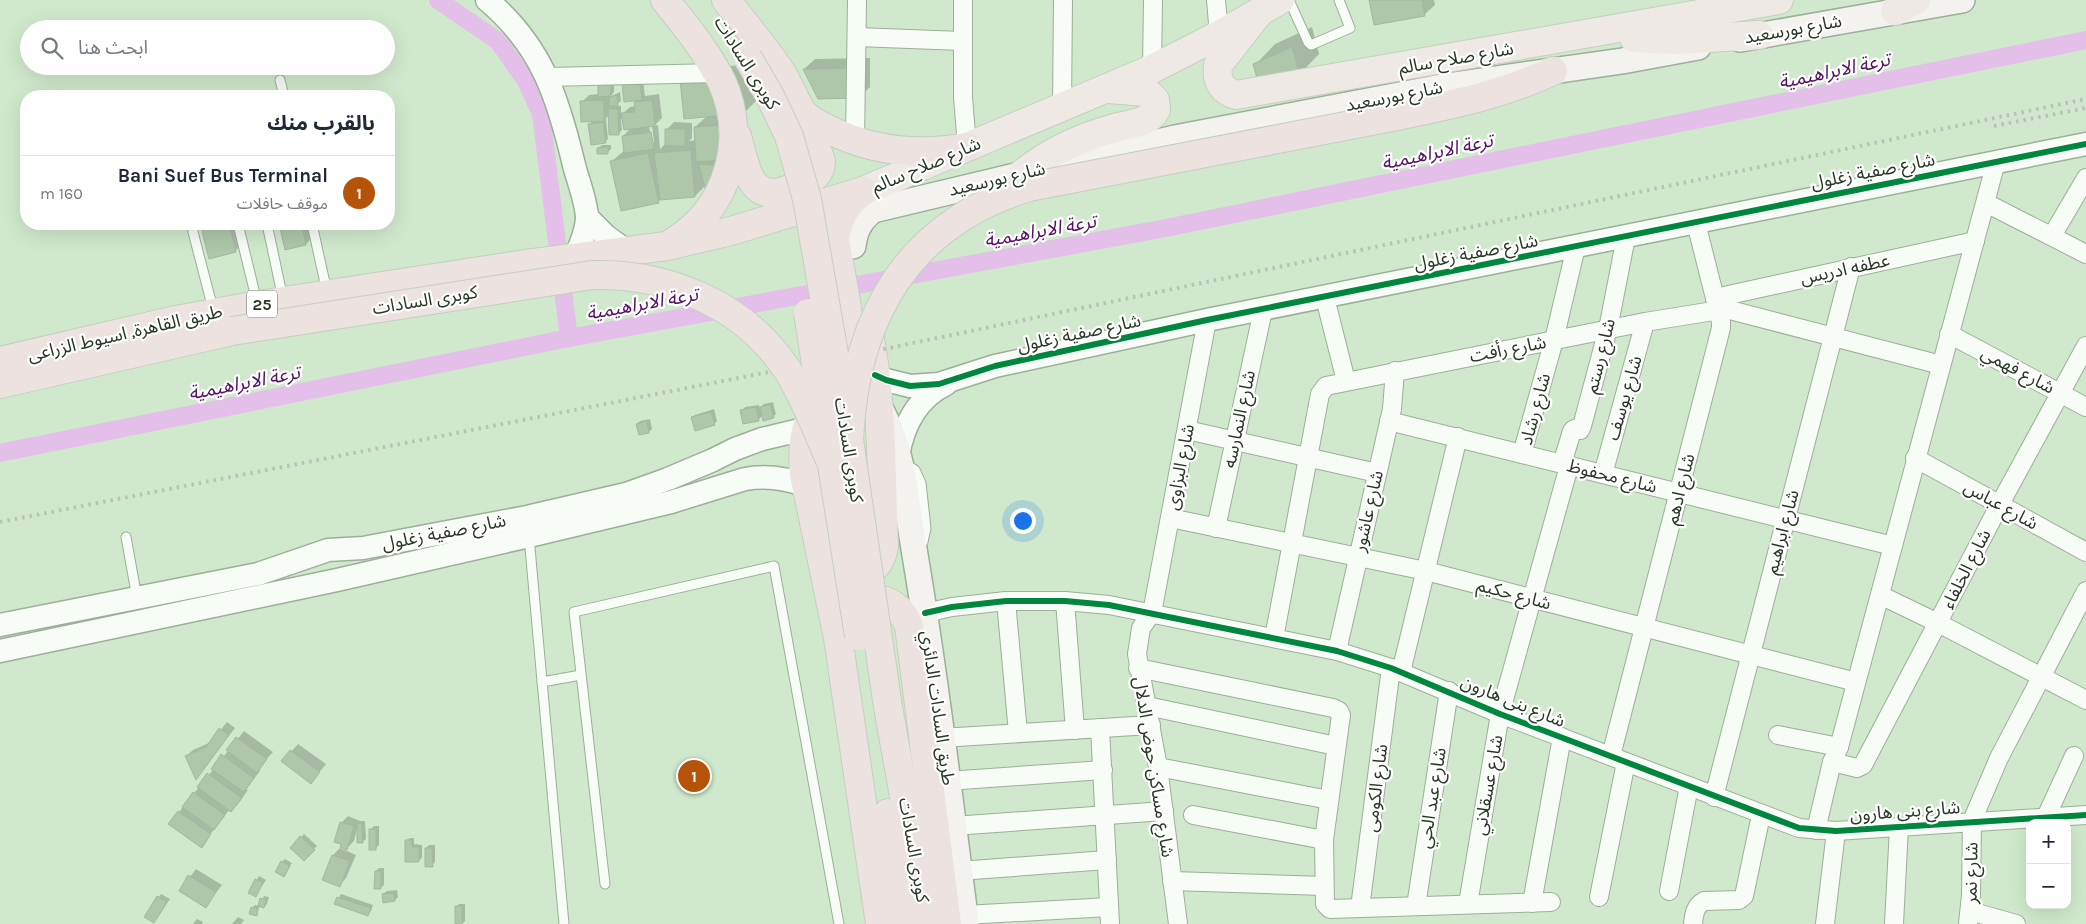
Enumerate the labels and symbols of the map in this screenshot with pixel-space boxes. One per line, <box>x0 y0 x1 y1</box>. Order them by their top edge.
street label: شارع بورسعيد <box>1743 10 1844 51</box>
street label: كوبرى السادات <box>710 12 785 114</box>
street label: شارع صلاح سالم <box>1397 37 1516 82</box>
water label: ترعة الابراهيمية <box>1777 48 1894 94</box>
street label: شارع بورسعيد <box>1344 76 1445 119</box>
water label: ترعة الابراهيمية <box>1380 129 1497 175</box>
street label: شارع صلاح سالم <box>868 132 985 201</box>
street label: شارع صفية زغلول <box>1809 148 1937 197</box>
street label: شارع بورسعيد <box>947 157 1048 204</box>
water label: ترعة الابراهيمية <box>983 210 1100 252</box>
street label: شارع صفية زغلول <box>1412 229 1540 278</box>
street label: عطفه ادريس <box>1798 249 1892 289</box>
street label: كوبرى السادات <box>371 281 480 319</box>
water label: ترعة الابراهيمية <box>585 283 702 325</box>
road number: 25 <box>247 290 277 318</box>
street label: طريق القاهرة, اسيوط الزراعى <box>26 300 224 366</box>
street label: شارع صفية زغلول <box>1015 309 1143 360</box>
street label: شارع رستم <box>1580 316 1623 396</box>
street label: شارع رأفت <box>1468 331 1549 370</box>
street label: شارع فهمي <box>1976 341 2059 401</box>
street label: شارع يوسف <box>1601 353 1649 444</box>
water label: ترعة الابراهيمية <box>187 361 304 405</box>
street label: شارع النمارسه <box>1218 368 1263 470</box>
street label: شارع رشاد <box>1515 371 1558 448</box>
street label: كوبرى السادات <box>830 396 868 505</box>
street label: شارع البزاوى <box>1161 422 1202 512</box>
street label: شارع ادهم <box>1661 451 1702 528</box>
street label: شارع محفوظ <box>1564 454 1659 501</box>
street label: شارع عاشور <box>1348 468 1391 555</box>
street label: شارع عباس <box>1959 476 2042 537</box>
street label: شارع ابراهيم <box>1760 487 1807 577</box>
your location <box>1010 508 1036 534</box>
street label: شارع صفية زغلول <box>380 509 508 558</box>
street label: شارع الخلفاء <box>1937 525 1998 614</box>
street label: شارع حكيم <box>1474 574 1554 617</box>
street label: طريق السادات الدائري <box>914 629 960 787</box>
street label: شارع بنى هارون <box>1457 670 1568 735</box>
street label: شارع مساكن حوض الدلال <box>1126 675 1179 859</box>
street label: شارع عسقلاني <box>1468 733 1511 837</box>
street label: شارع الكومى <box>1360 743 1395 834</box>
street label: شارع عبد الحي <box>1413 746 1454 851</box>
pin: 1 <box>678 757 710 795</box>
street label: كوبرى السادات <box>894 796 934 905</box>
street label: شارع بنى هارون <box>1849 796 1961 829</box>
street label: شارع نمر <box>1959 842 1986 905</box>

